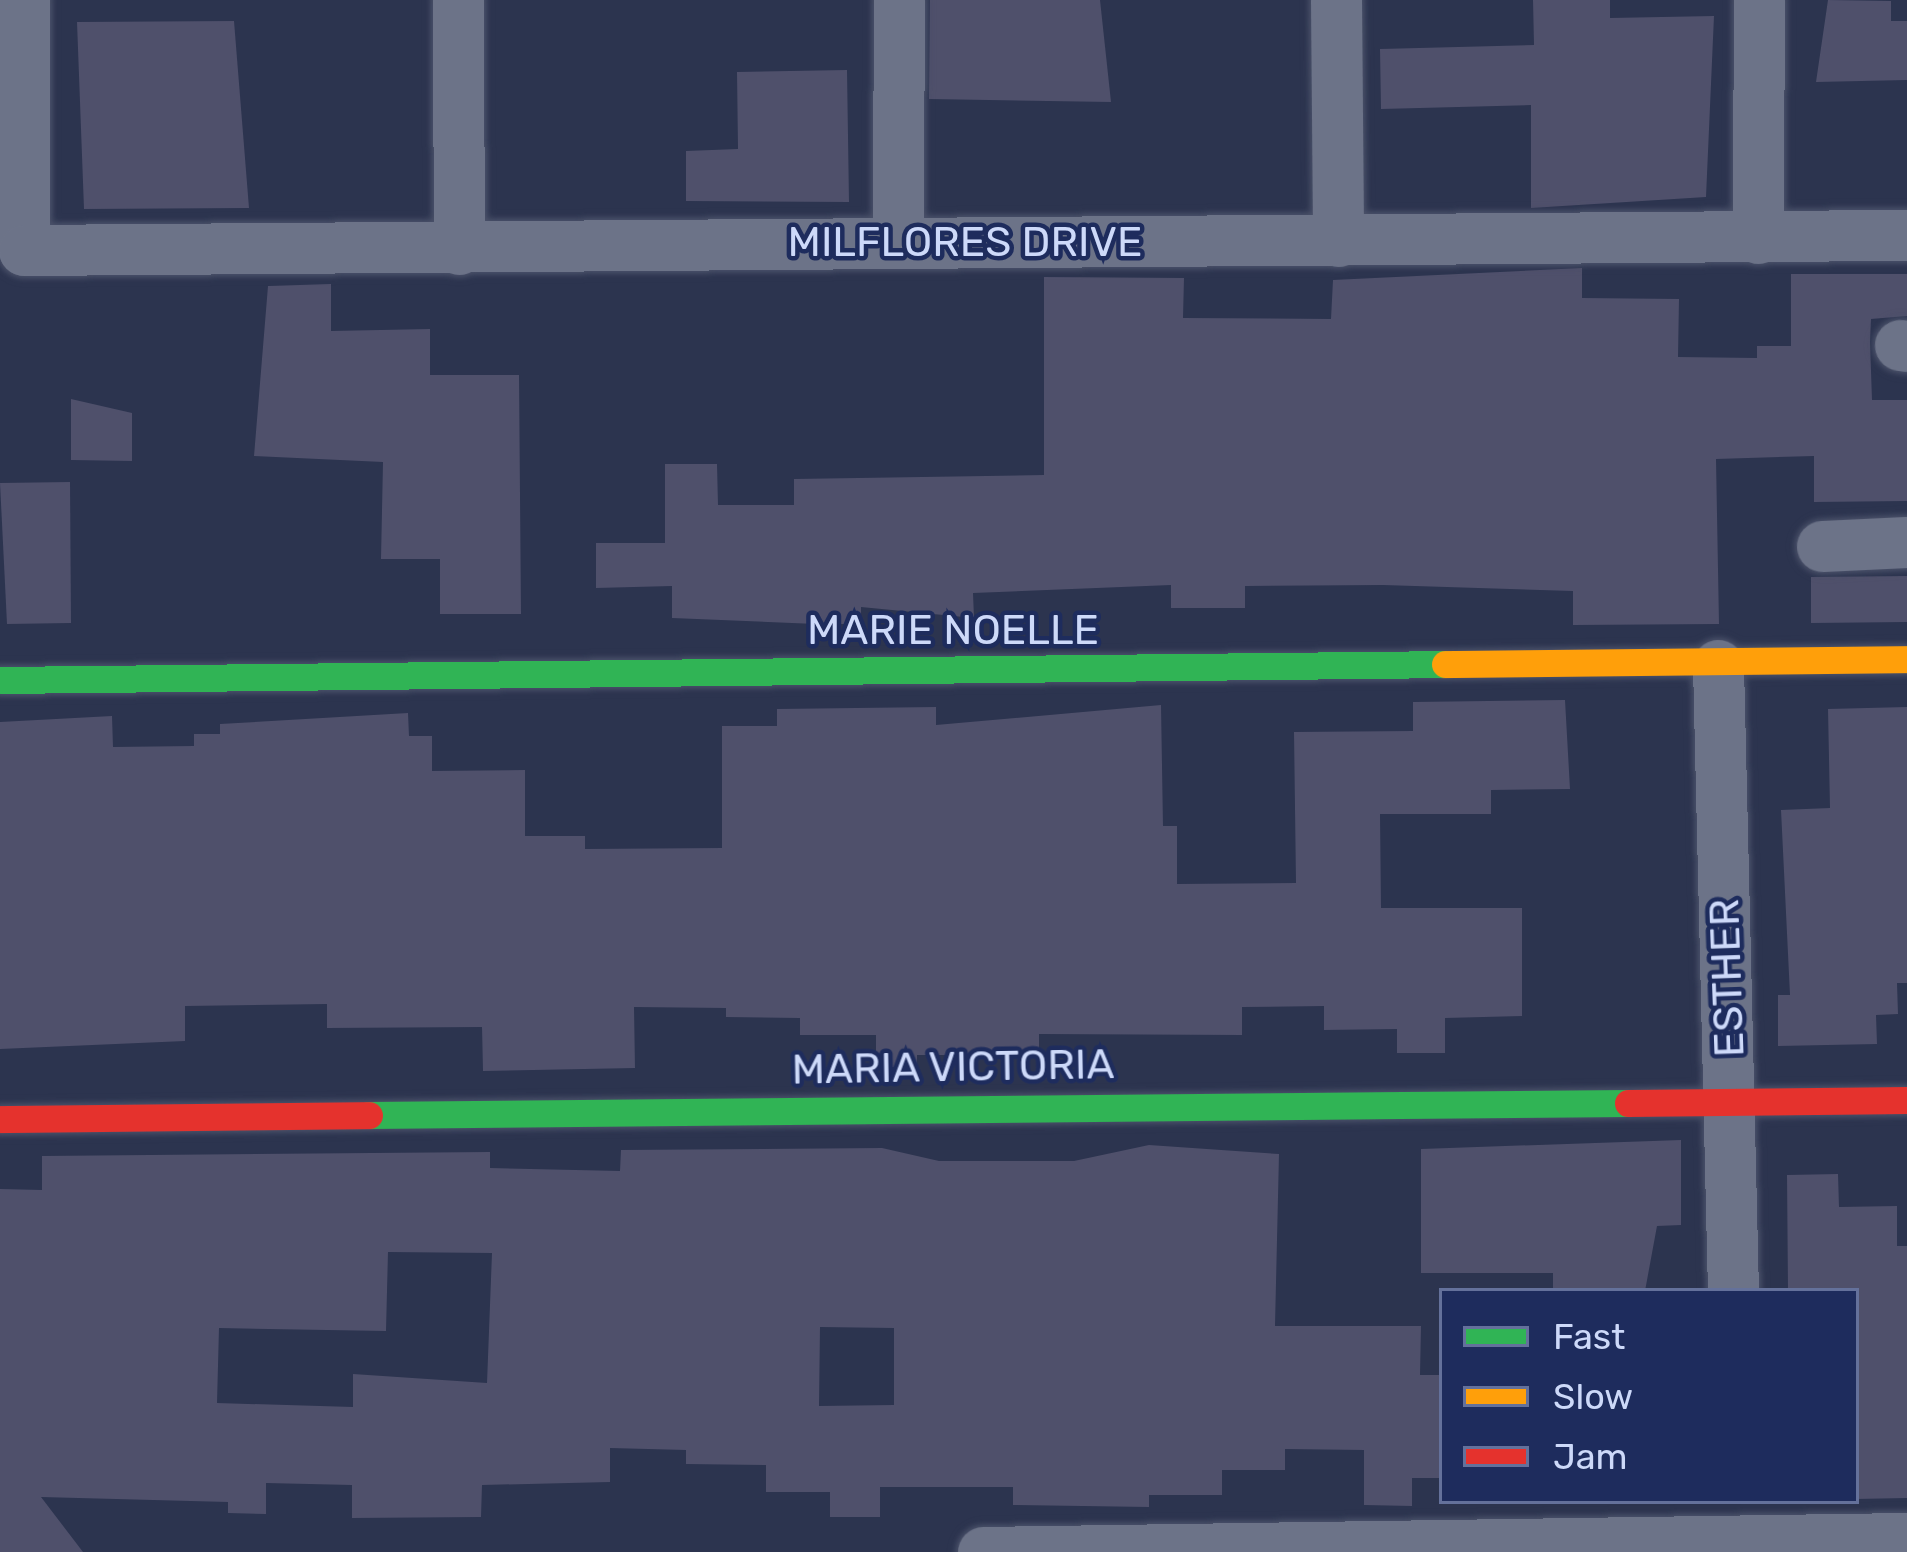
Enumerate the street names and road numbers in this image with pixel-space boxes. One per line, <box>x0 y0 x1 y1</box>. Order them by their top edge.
street label: MILFLORES DRIVE <box>788 217 1142 267</box>
street label: MARIE NOELLE <box>807 605 1099 655</box>
street label: ESTHER <box>1699 898 1755 1058</box>
street label: MARIA VICTORIA <box>790 1039 1116 1095</box>

